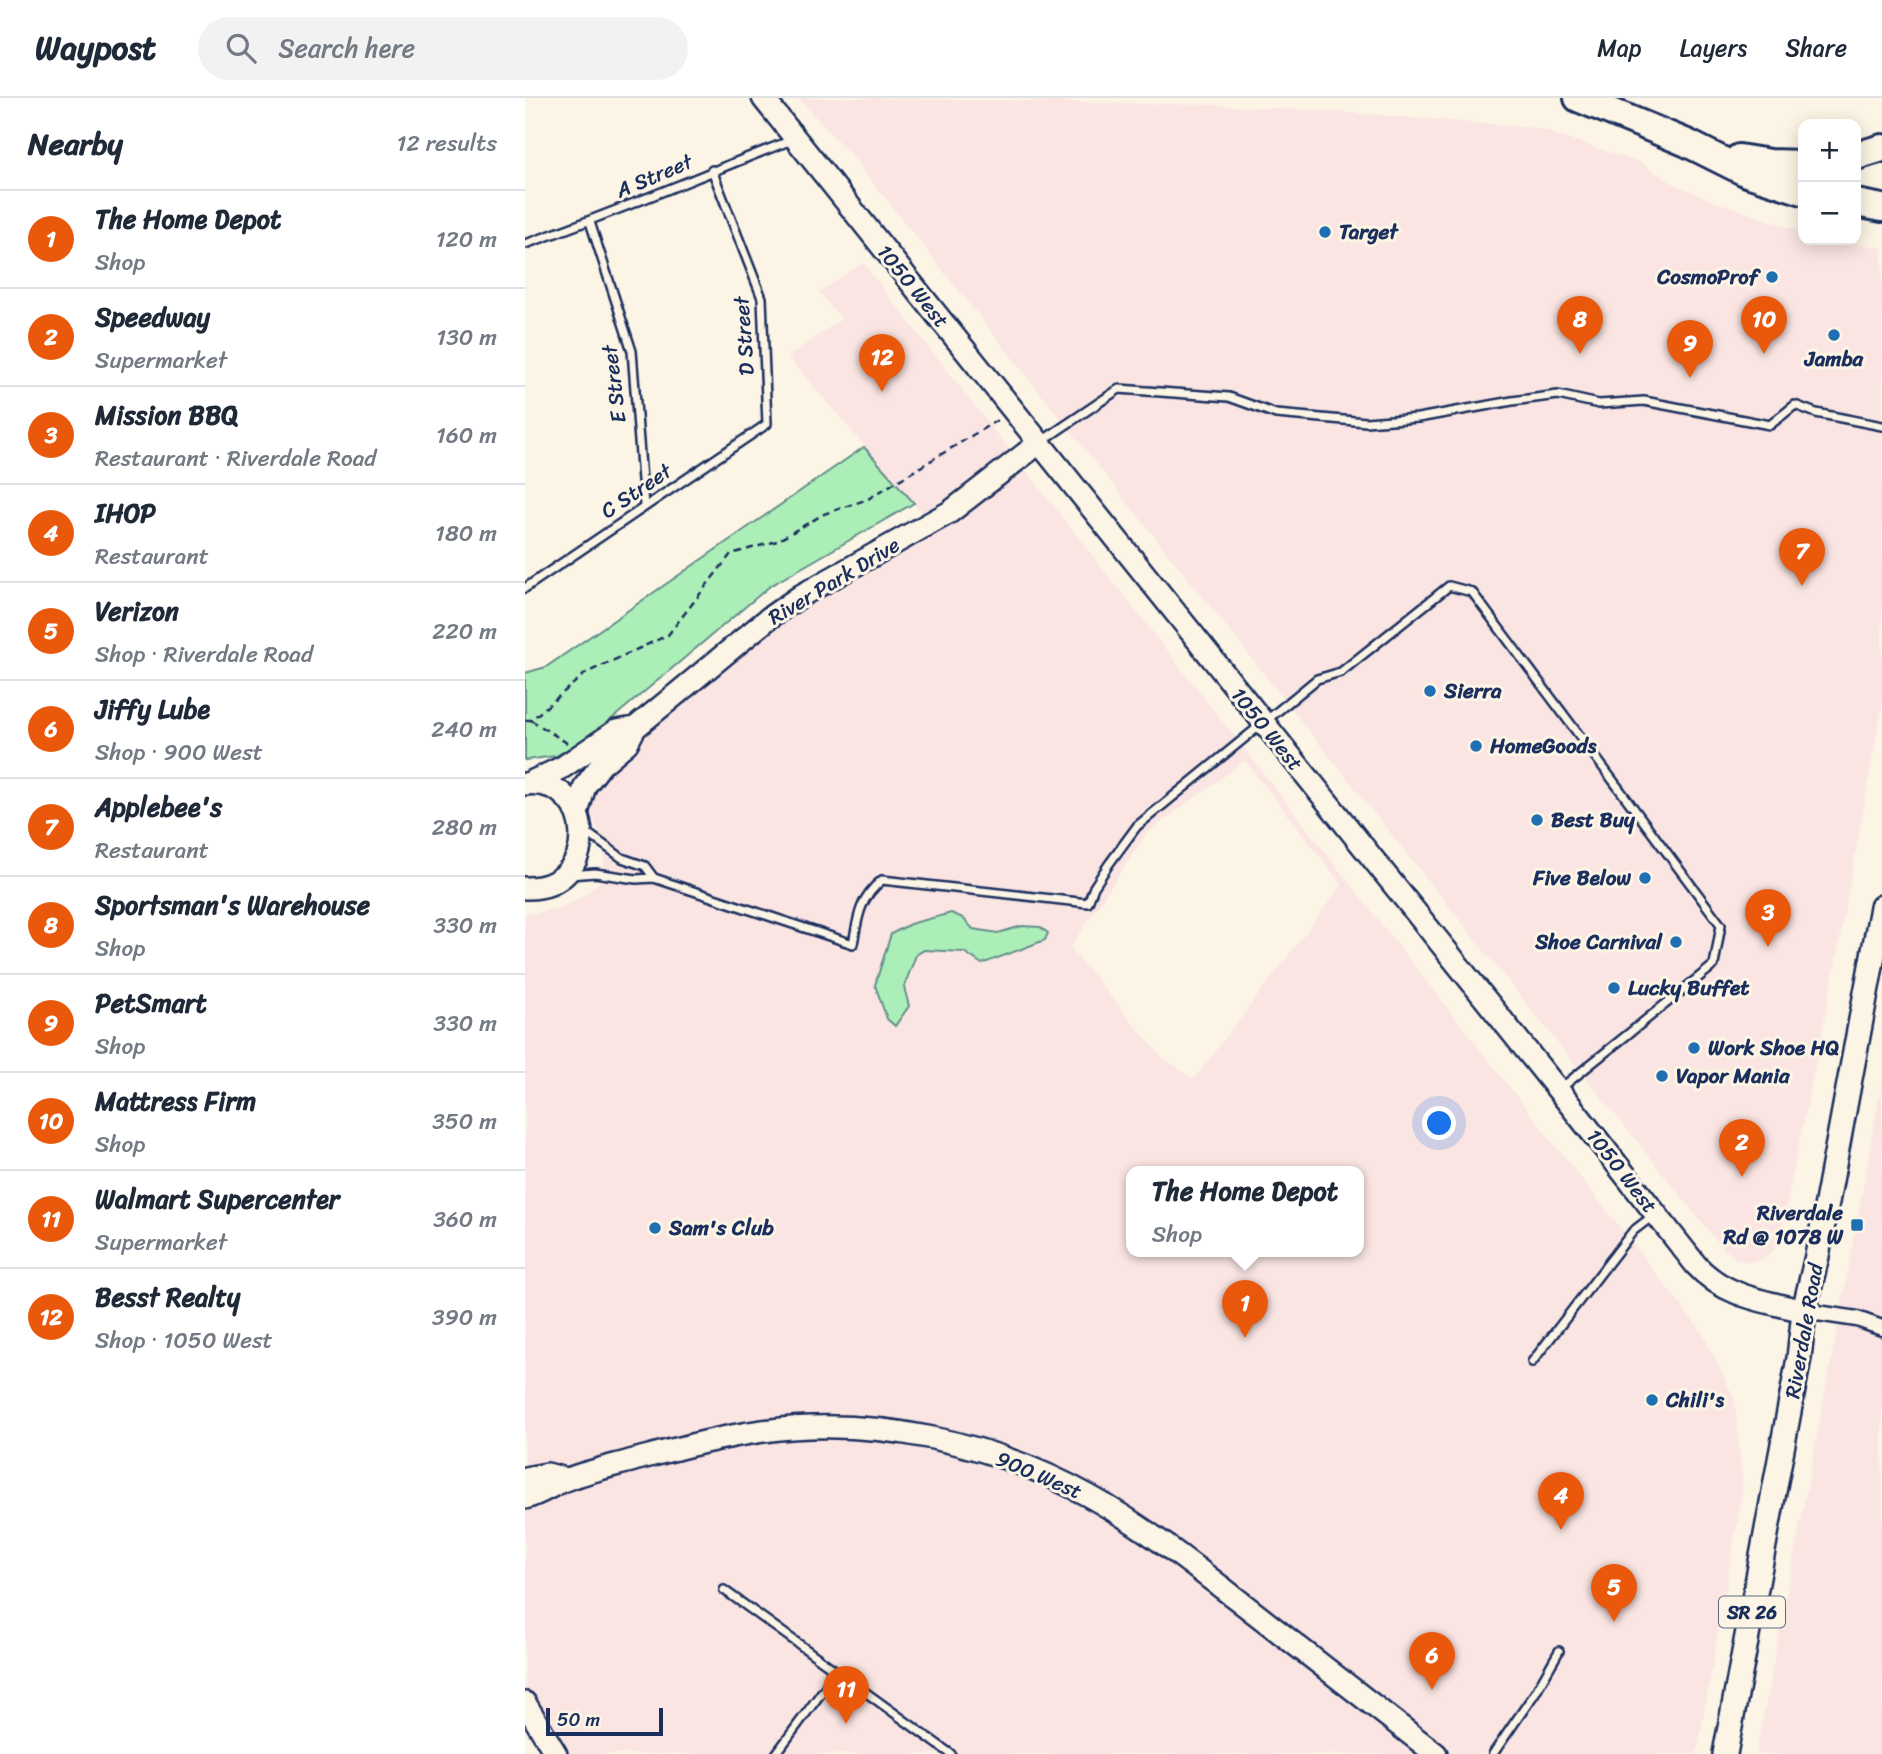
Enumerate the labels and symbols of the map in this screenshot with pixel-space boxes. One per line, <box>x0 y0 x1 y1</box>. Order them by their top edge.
street label: A Street <box>609 142 700 210</box>
place label: Target <box>1339 213 1399 251</box>
marker: Target <box>1317 224 1333 240</box>
street label: 1050 West <box>867 235 959 337</box>
place label: CosmoProf <box>1656 258 1762 296</box>
marker: CosmoProf <box>1764 269 1780 285</box>
street label: D Street <box>722 294 766 377</box>
pin: 8 <box>1557 296 1603 354</box>
pin: 10 <box>1741 296 1787 354</box>
pin: 9 <box>1667 320 1713 378</box>
marker: Jamba <box>1826 327 1842 343</box>
pin: 12 <box>859 334 905 392</box>
place label: Jamba <box>1804 340 1865 378</box>
street label: E Street <box>590 341 638 425</box>
street label: C Street <box>592 452 681 529</box>
street label: River Park Drive <box>760 526 908 636</box>
pin: 7 <box>1779 528 1825 586</box>
place label: Sierra <box>1443 672 1502 710</box>
street label: 1050 West <box>1221 678 1313 780</box>
marker: Sierra <box>1422 683 1438 699</box>
place label: HomeGoods <box>1489 727 1597 765</box>
marker: HomeGoods <box>1468 738 1484 754</box>
place label: Best Buy <box>1551 801 1636 839</box>
marker: Best Buy <box>1529 812 1545 828</box>
place label: Five Below <box>1532 859 1631 897</box>
marker: Five Below <box>1637 870 1653 886</box>
pin: 3 <box>1745 889 1791 947</box>
place label: Shoe Carnival <box>1534 923 1663 961</box>
marker: Shoe Carnival <box>1668 934 1684 950</box>
place label: Lucky Buffet <box>1628 969 1750 1007</box>
marker: Lucky Buffet <box>1606 980 1622 996</box>
place label: Work Shoe HQ <box>1708 1029 1839 1067</box>
marker: Work Shoe HQ <box>1686 1040 1702 1056</box>
place label: Vapor Mania <box>1676 1057 1791 1095</box>
marker: Vapor Mania <box>1654 1068 1670 1084</box>
your location <box>1422 1106 1456 1140</box>
pin: 2 <box>1719 1119 1765 1177</box>
street label: 1050 West <box>1576 1120 1668 1222</box>
place label: Riverdale Rd @ 1078 W <box>1723 1194 1844 1256</box>
place label: Sam's Club <box>668 1209 774 1247</box>
marker: Riverdale Rd @ 1078 W <box>1849 1217 1865 1233</box>
marker: Sam's Club <box>647 1220 663 1236</box>
street label: Riverdale Road <box>1773 1259 1835 1402</box>
pin: 1 <box>1222 1280 1268 1338</box>
place label: Chili's <box>1665 1381 1725 1419</box>
marker: Chili's <box>1644 1392 1660 1408</box>
street label: 900 West <box>990 1440 1088 1510</box>
pin: 4 <box>1538 1472 1584 1530</box>
pin: 5 <box>1591 1564 1637 1622</box>
road number: SR 26 <box>1719 1596 1785 1628</box>
pin: 6 <box>1409 1632 1455 1690</box>
pin: 11 <box>823 1666 869 1724</box>
scale bar <box>546 1705 663 1737</box>

